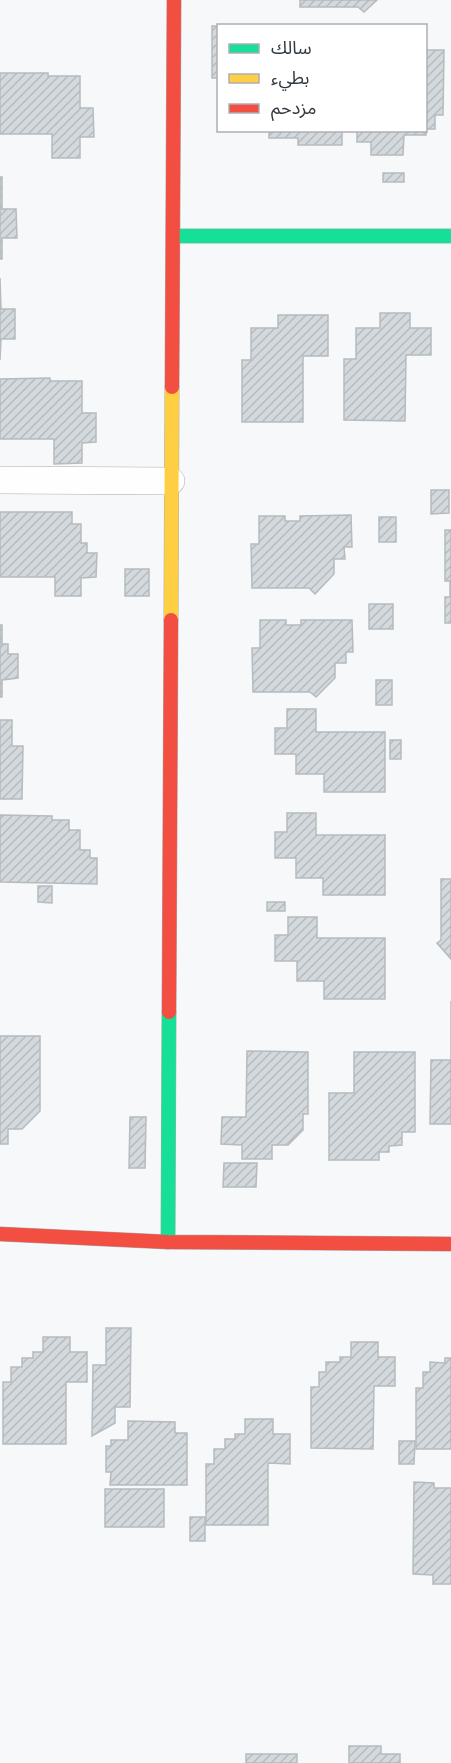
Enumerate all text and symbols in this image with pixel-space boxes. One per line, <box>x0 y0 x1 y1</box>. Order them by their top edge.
legend <box>217 24 427 132</box>
text: سالك <box>271 37 312 59</box>
text: بطيء <box>271 67 309 91</box>
text: مزدحم <box>271 97 316 121</box>

